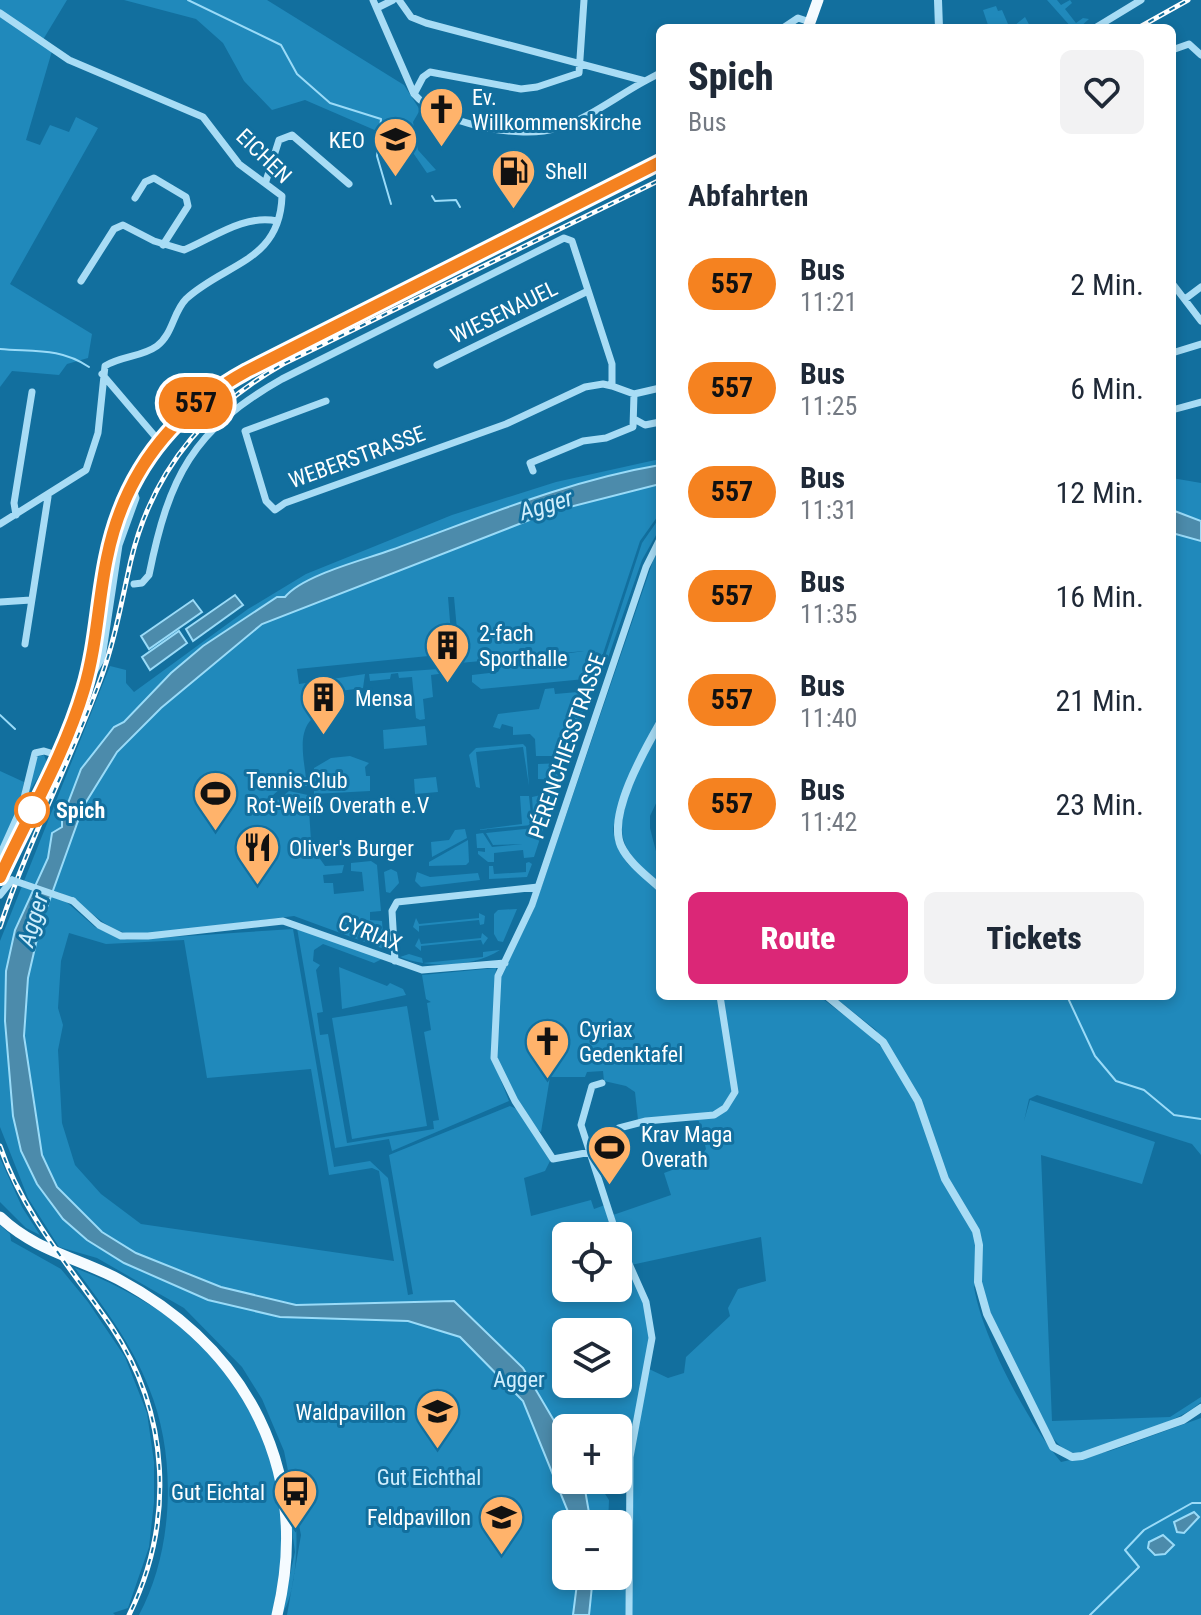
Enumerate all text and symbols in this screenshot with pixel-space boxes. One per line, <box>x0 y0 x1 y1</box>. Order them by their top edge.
button: heart <box>1060 50 1144 134</box>
text: Spich <box>688 55 774 99</box>
place label: Ev. Willkommenskirche <box>472 85 642 135</box>
church icon: Ev. Willkommenskirche <box>417 86 465 149</box>
text: Bus <box>688 107 727 137</box>
school or university icon: KEO <box>372 116 420 179</box>
street label: EICHEN <box>231 124 297 188</box>
place label: KEO <box>329 128 365 153</box>
fuel station icon: Shell <box>490 147 538 210</box>
place label: Shell <box>545 159 587 184</box>
text: Abfahrten <box>688 178 808 213</box>
text: Bus <box>800 252 845 287</box>
text: 557 <box>711 267 753 300</box>
text: 2 Min. <box>1070 267 1144 302</box>
street label: WIESENAUEL <box>447 275 561 349</box>
text: 11:21 <box>800 287 857 317</box>
text: Bus <box>800 356 845 391</box>
text: 557 <box>711 371 753 404</box>
text: 6 Min. <box>1070 371 1144 406</box>
line badge: 557 <box>150 377 242 429</box>
text: 557 <box>175 386 217 419</box>
text: 11:25 <box>800 391 857 421</box>
street label: WEBERSTRASSE <box>285 421 429 493</box>
text: Bus <box>800 460 845 495</box>
text: 557 <box>711 475 753 508</box>
text: 12 Min. <box>1056 475 1144 510</box>
water label: Agger <box>515 483 577 527</box>
text: 11:31 <box>800 495 857 525</box>
text: Bus <box>800 564 845 599</box>
text: 557 <box>711 579 753 612</box>
text: 16 Min. <box>1056 579 1144 614</box>
text: 11:35 <box>800 599 857 629</box>
place label: 2-fach Sporthalle <box>479 621 568 671</box>
building icon: 2-fach Sporthalle <box>424 622 472 685</box>
street label: PÉRENCHIESSTRASSE <box>524 650 610 842</box>
text: Bus <box>800 668 845 703</box>
building icon: Mensa <box>300 674 348 737</box>
text: 557 <box>711 683 753 716</box>
text: 21 Min. <box>1056 683 1144 718</box>
place label: Mensa <box>355 686 413 711</box>
text: 11:40 <box>800 703 857 733</box>
place label: Tennis-Club Rot-Weiß Overath e.V <box>246 768 429 818</box>
sports icon: Tennis-Club Rot-Weiß Overath e.V <box>191 769 239 832</box>
text: Bus <box>800 772 845 807</box>
text: 557 <box>711 787 753 820</box>
text: 23 Min. <box>1056 787 1144 822</box>
marker: Spich <box>15 793 49 827</box>
place label: Spich <box>56 798 105 823</box>
text: 11:42 <box>800 807 857 837</box>
restaurant icon: Oliver's Burger <box>234 824 282 887</box>
place label: Oliver's Burger <box>289 836 414 861</box>
water label: Agger <box>11 889 55 951</box>
button: Route <box>688 892 908 984</box>
button: Tickets <box>924 892 1144 984</box>
street label: CYRIAX <box>335 909 405 957</box>
place label: Cyriax Gedenktafel <box>579 1017 683 1067</box>
church icon: Cyriax Gedenktafel <box>524 1018 572 1081</box>
place label: Krav Maga Overath <box>641 1122 733 1172</box>
sports icon: Krav Maga Overath <box>586 1123 634 1186</box>
map controls <box>552 1222 632 1590</box>
button: locate <box>552 1222 632 1302</box>
button: layers <box>552 1318 632 1398</box>
park label: Agger <box>493 1367 545 1392</box>
school or university icon: Waldpavillon <box>413 1388 461 1451</box>
place label: Waldpavillon <box>296 1400 406 1425</box>
button: + <box>552 1414 632 1494</box>
park label: Gut Eichthal <box>377 1465 481 1490</box>
bus stop icon: Gut Eichtal <box>272 1468 320 1531</box>
place label: Gut Eichtal <box>171 1480 265 1505</box>
school or university icon: Feldpavillon <box>478 1493 526 1556</box>
place label: Feldpavillon <box>367 1505 471 1530</box>
button: − <box>552 1510 632 1590</box>

